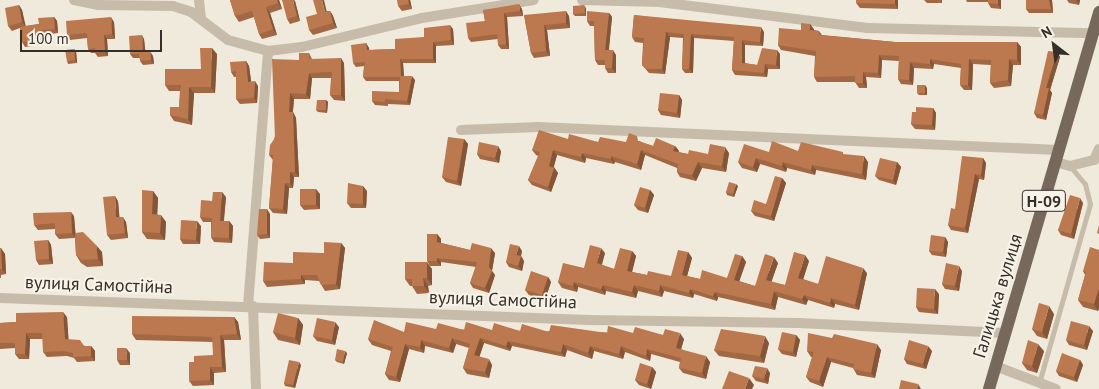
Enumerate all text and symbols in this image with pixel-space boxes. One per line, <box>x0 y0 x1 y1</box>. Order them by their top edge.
scale bar <box>22 20 165 52</box>
north arrow <box>1029 20 1079 70</box>
text: N <box>1038 22 1055 42</box>
text: 100 m <box>28 29 69 48</box>
road number: Н-09 <box>1022 188 1066 215</box>
street label: Галицька вулиця <box>969 231 1027 361</box>
street label: вулиця Самостійна <box>25 272 173 298</box>
street label: вулиця Самостійна <box>429 287 577 313</box>

